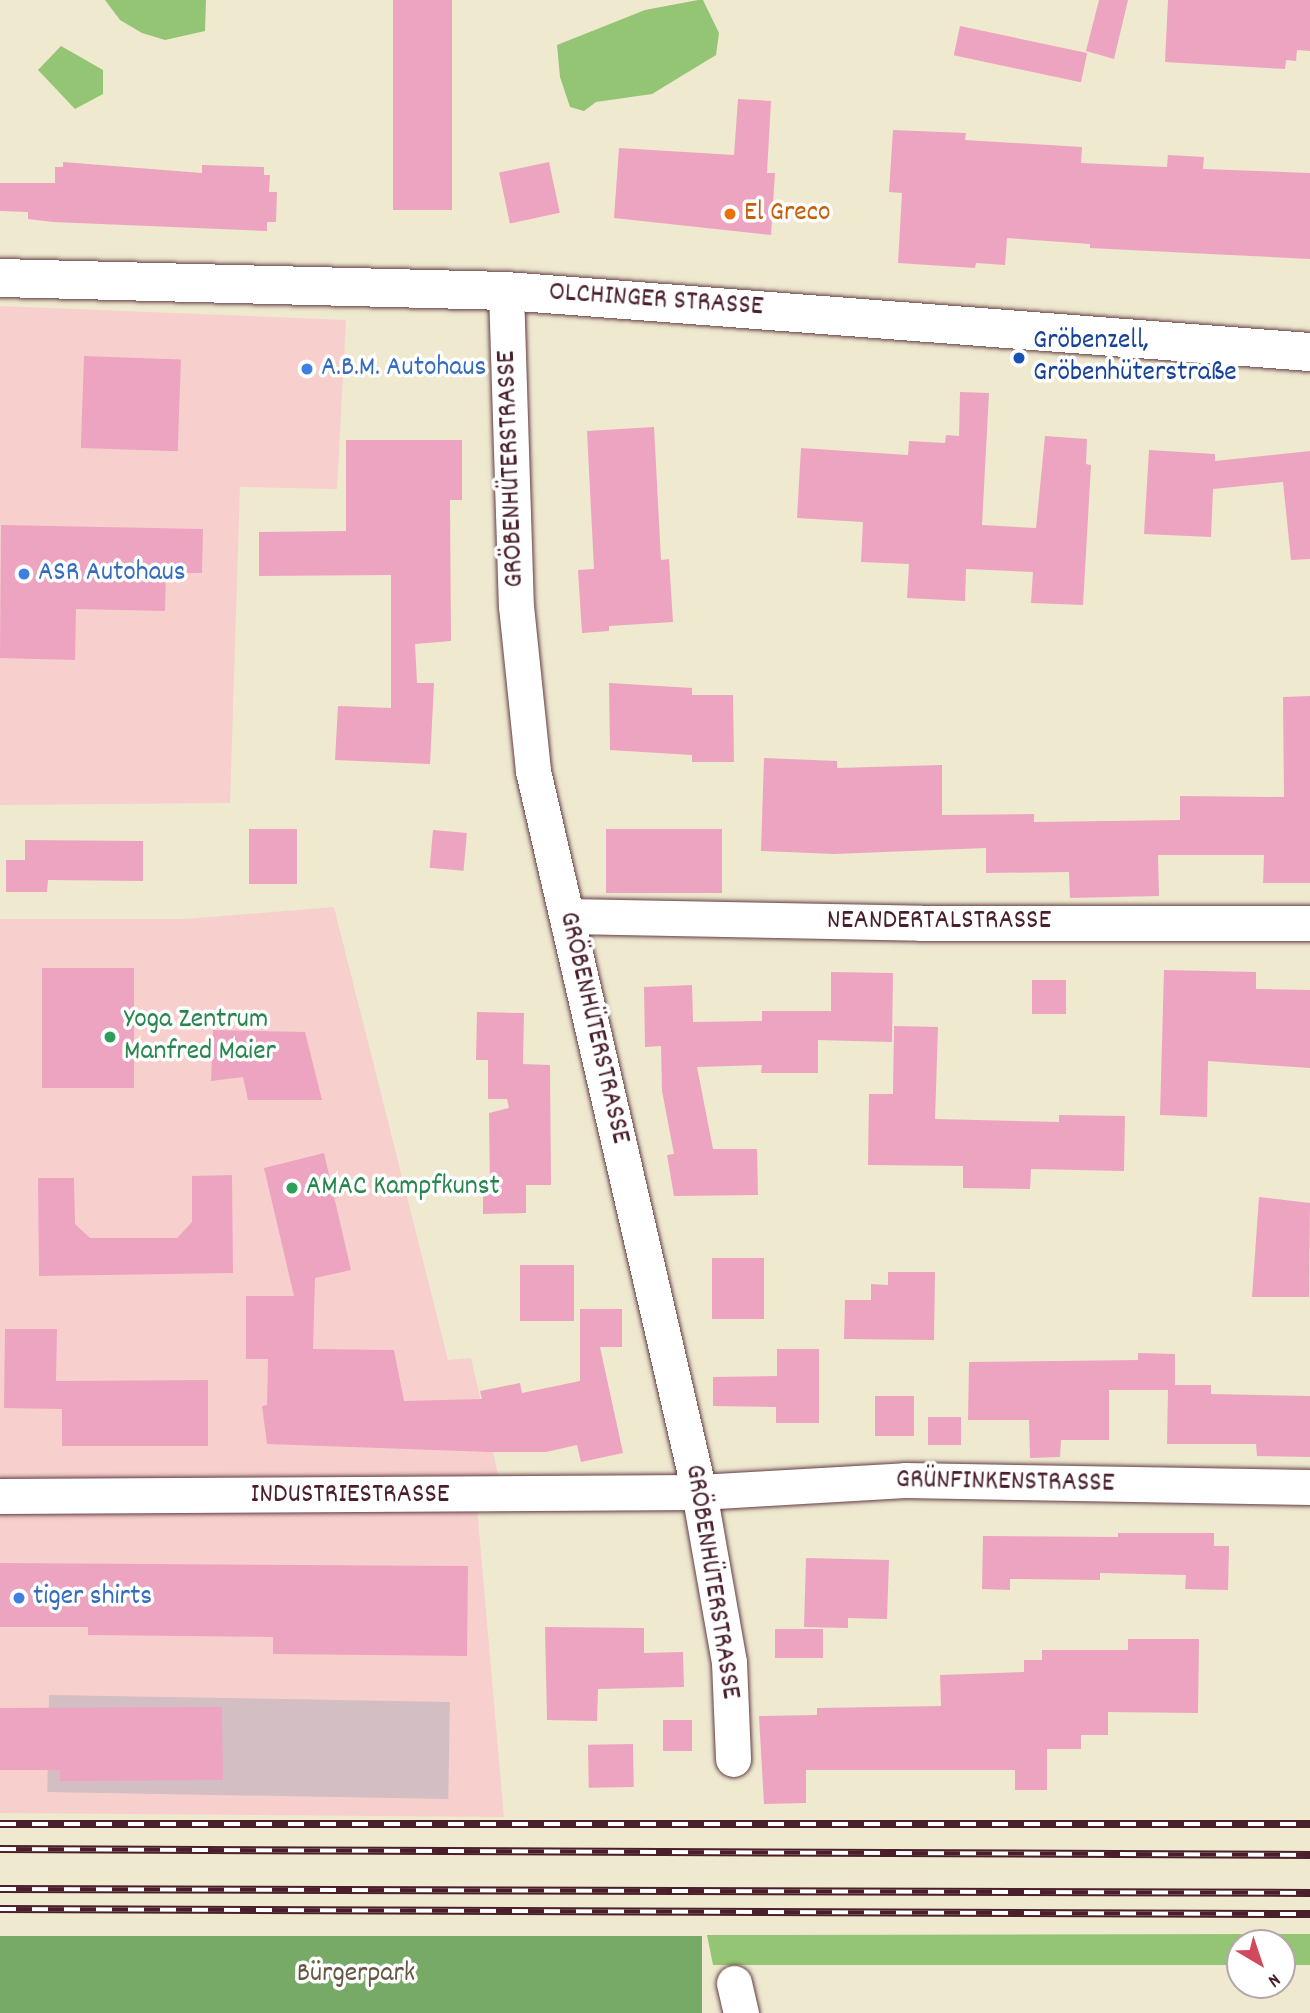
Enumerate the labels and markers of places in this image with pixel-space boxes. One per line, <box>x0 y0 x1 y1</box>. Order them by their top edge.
place label: El Greco <box>744 197 830 231</box>
marker: El Greco <box>722 206 738 222</box>
place label: Gröbenzell, Gröbenhüterstraße <box>1033 325 1237 391</box>
marker: Gröbenzell, Gröbenhüterstraße <box>1011 350 1027 366</box>
place label: A.B.M. Autohaus <box>321 352 486 386</box>
marker: A.B.M. Autohaus <box>299 361 315 377</box>
place label: ASR Autohaus <box>38 557 186 591</box>
marker: ASR Autohaus <box>16 566 32 582</box>
place label: Yoga Zentrum Manfred Maier <box>124 1004 276 1070</box>
marker: Yoga Zentrum Manfred Maier <box>102 1029 118 1045</box>
place label: AMAC Kampfkunst <box>306 1171 500 1205</box>
marker: AMAC Kampfkunst <box>284 1180 300 1196</box>
place label: tiger shirts <box>33 1581 152 1615</box>
marker: tiger shirts <box>11 1590 27 1606</box>

